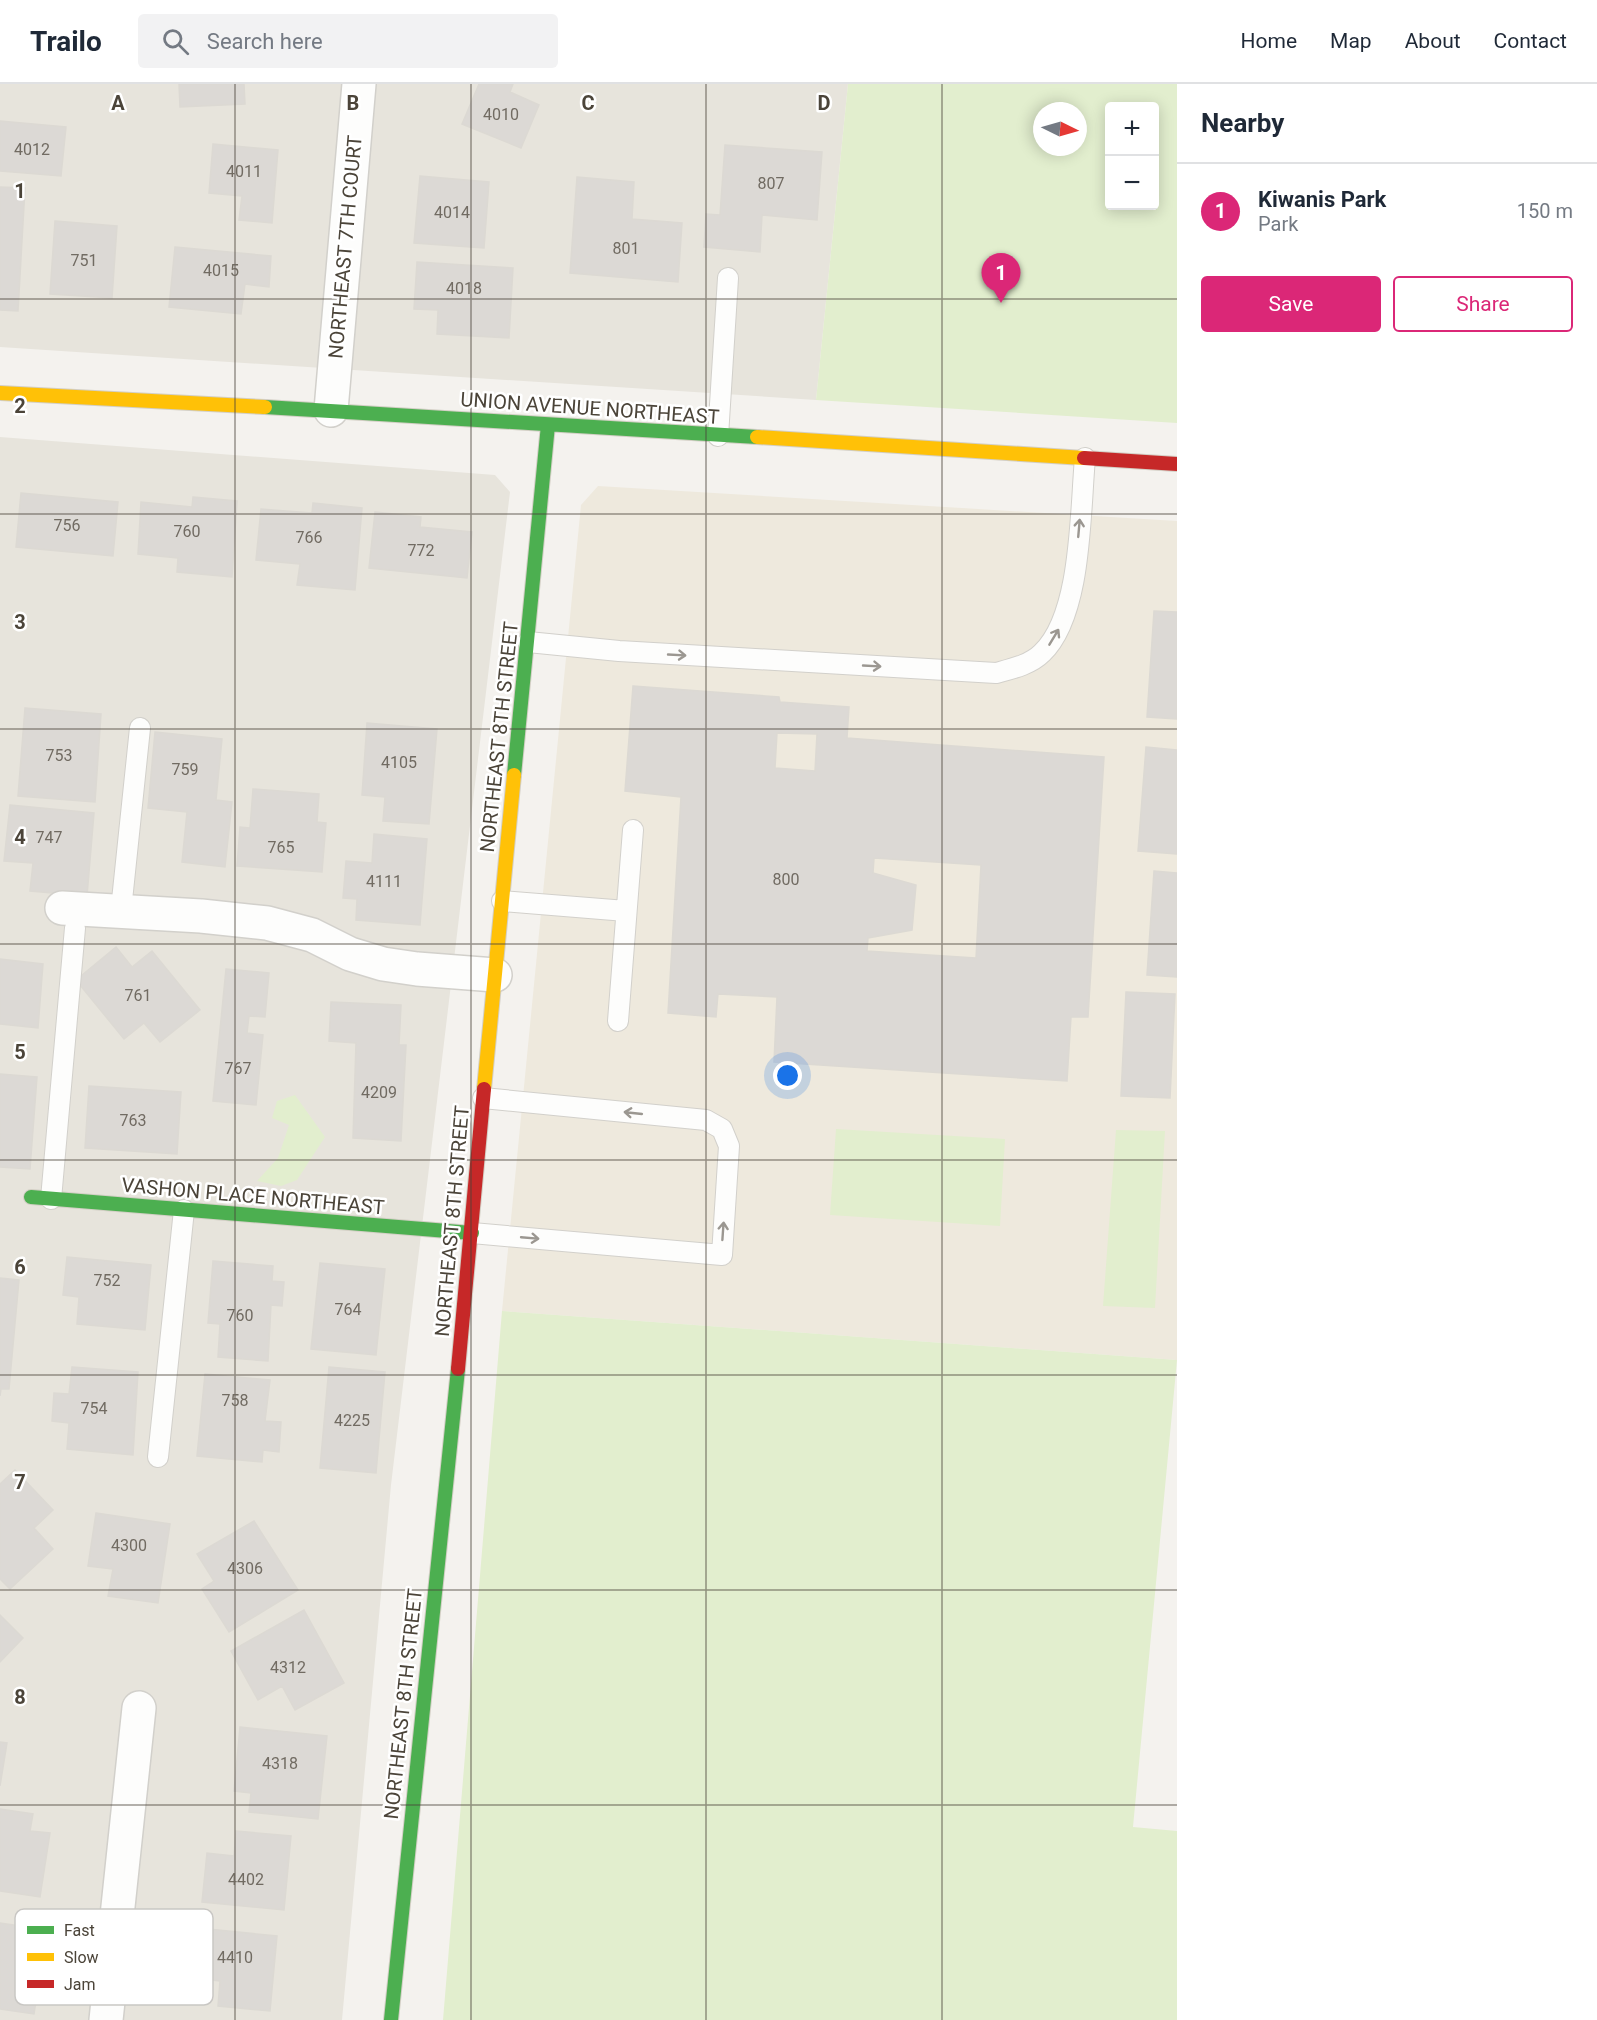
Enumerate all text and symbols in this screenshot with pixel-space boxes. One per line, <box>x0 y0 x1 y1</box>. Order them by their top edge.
search box <box>138 14 558 68</box>
text: Trailo <box>30 25 102 58</box>
icon: search <box>159 25 192 58</box>
text: Search here <box>207 29 323 54</box>
text: Home <box>1241 29 1297 53</box>
text: Map <box>1330 29 1372 53</box>
text: About <box>1405 29 1461 53</box>
text: Contact <box>1494 29 1567 53</box>
text: A <box>111 91 125 115</box>
text: B <box>347 91 359 115</box>
text: C <box>581 91 595 115</box>
text: D <box>818 91 831 115</box>
north arrow <box>1033 102 1087 156</box>
map controls <box>1105 102 1159 210</box>
button: + <box>1105 102 1159 156</box>
house number: 4010 <box>483 105 519 124</box>
text: Nearby <box>1201 108 1284 138</box>
street label: NORTHEAST 7TH COURT <box>323 134 367 360</box>
house number: 4012 <box>14 140 50 159</box>
button: − <box>1105 156 1159 210</box>
house number: 4011 <box>226 162 262 181</box>
house number: 807 <box>758 174 784 193</box>
text: 1 <box>14 179 26 203</box>
text: Kiwanis Park <box>1258 187 1386 212</box>
text: 1 <box>1215 199 1226 223</box>
text: 150 m <box>1517 199 1573 223</box>
house number: 4014 <box>434 203 470 222</box>
text: Park <box>1258 212 1298 236</box>
house number: 801 <box>613 239 639 258</box>
house number: 751 <box>71 251 97 270</box>
pin: 1 <box>982 254 1020 303</box>
house number: 4015 <box>203 261 239 280</box>
button: Save <box>1201 276 1381 332</box>
button: Share <box>1393 276 1573 332</box>
house number: 4018 <box>446 279 482 298</box>
street label: UNION AVENUE NORTHEAST <box>460 387 720 429</box>
text: 2 <box>14 394 26 418</box>
house number: 756 <box>54 516 80 535</box>
one-way arrow <box>1074 518 1085 538</box>
house number: 760 <box>174 522 200 541</box>
house number: 766 <box>296 528 322 547</box>
house number: 772 <box>408 541 434 560</box>
text: 3 <box>14 610 26 634</box>
street label: NORTHEAST 8TH STREET <box>475 620 523 854</box>
one-way arrow <box>1048 629 1060 646</box>
one-way arrow <box>667 649 687 660</box>
one-way arrow <box>862 661 882 672</box>
house number: 753 <box>46 746 72 765</box>
house number: 4105 <box>381 753 417 772</box>
house number: 759 <box>172 760 198 779</box>
text: 4 <box>14 825 26 849</box>
house number: 747 <box>36 828 62 847</box>
house number: 765 <box>268 838 294 857</box>
house number: 800 <box>773 870 799 889</box>
house number: 4111 <box>366 872 402 891</box>
house number: 761 <box>125 986 151 1005</box>
text: 5 <box>14 1040 26 1064</box>
house number: 767 <box>225 1059 251 1078</box>
your location <box>773 1061 802 1090</box>
house number: 4209 <box>361 1083 397 1102</box>
street label: NORTHEAST 8TH STREET <box>430 1104 474 1338</box>
one-way arrow <box>624 1107 644 1118</box>
house number: 763 <box>120 1111 146 1130</box>
street label: VASHON PLACE NORTHEAST <box>120 1173 386 1219</box>
one-way arrow <box>718 1222 729 1242</box>
one-way arrow <box>519 1233 539 1244</box>
text: 6 <box>14 1255 26 1279</box>
house number: 752 <box>94 1271 120 1290</box>
house number: 764 <box>335 1300 361 1319</box>
house number: 760 <box>227 1306 253 1325</box>
house number: 758 <box>222 1391 248 1410</box>
house number: 754 <box>81 1399 107 1418</box>
house number: 4225 <box>334 1411 370 1430</box>
text: 7 <box>14 1470 26 1494</box>
house number: 4300 <box>111 1536 147 1555</box>
house number: 4306 <box>227 1559 263 1578</box>
street label: NORTHEAST 8TH STREET <box>379 1587 427 1821</box>
house number: 4312 <box>270 1658 306 1677</box>
text: 8 <box>14 1685 26 1709</box>
house number: 4318 <box>262 1754 298 1773</box>
house number: 4402 <box>228 1870 264 1889</box>
legend <box>15 1909 213 2005</box>
text: Fast <box>64 1921 95 1940</box>
text: Slow <box>64 1948 99 1967</box>
house number: 4410 <box>217 1948 253 1967</box>
text: Jam <box>64 1975 96 1994</box>

